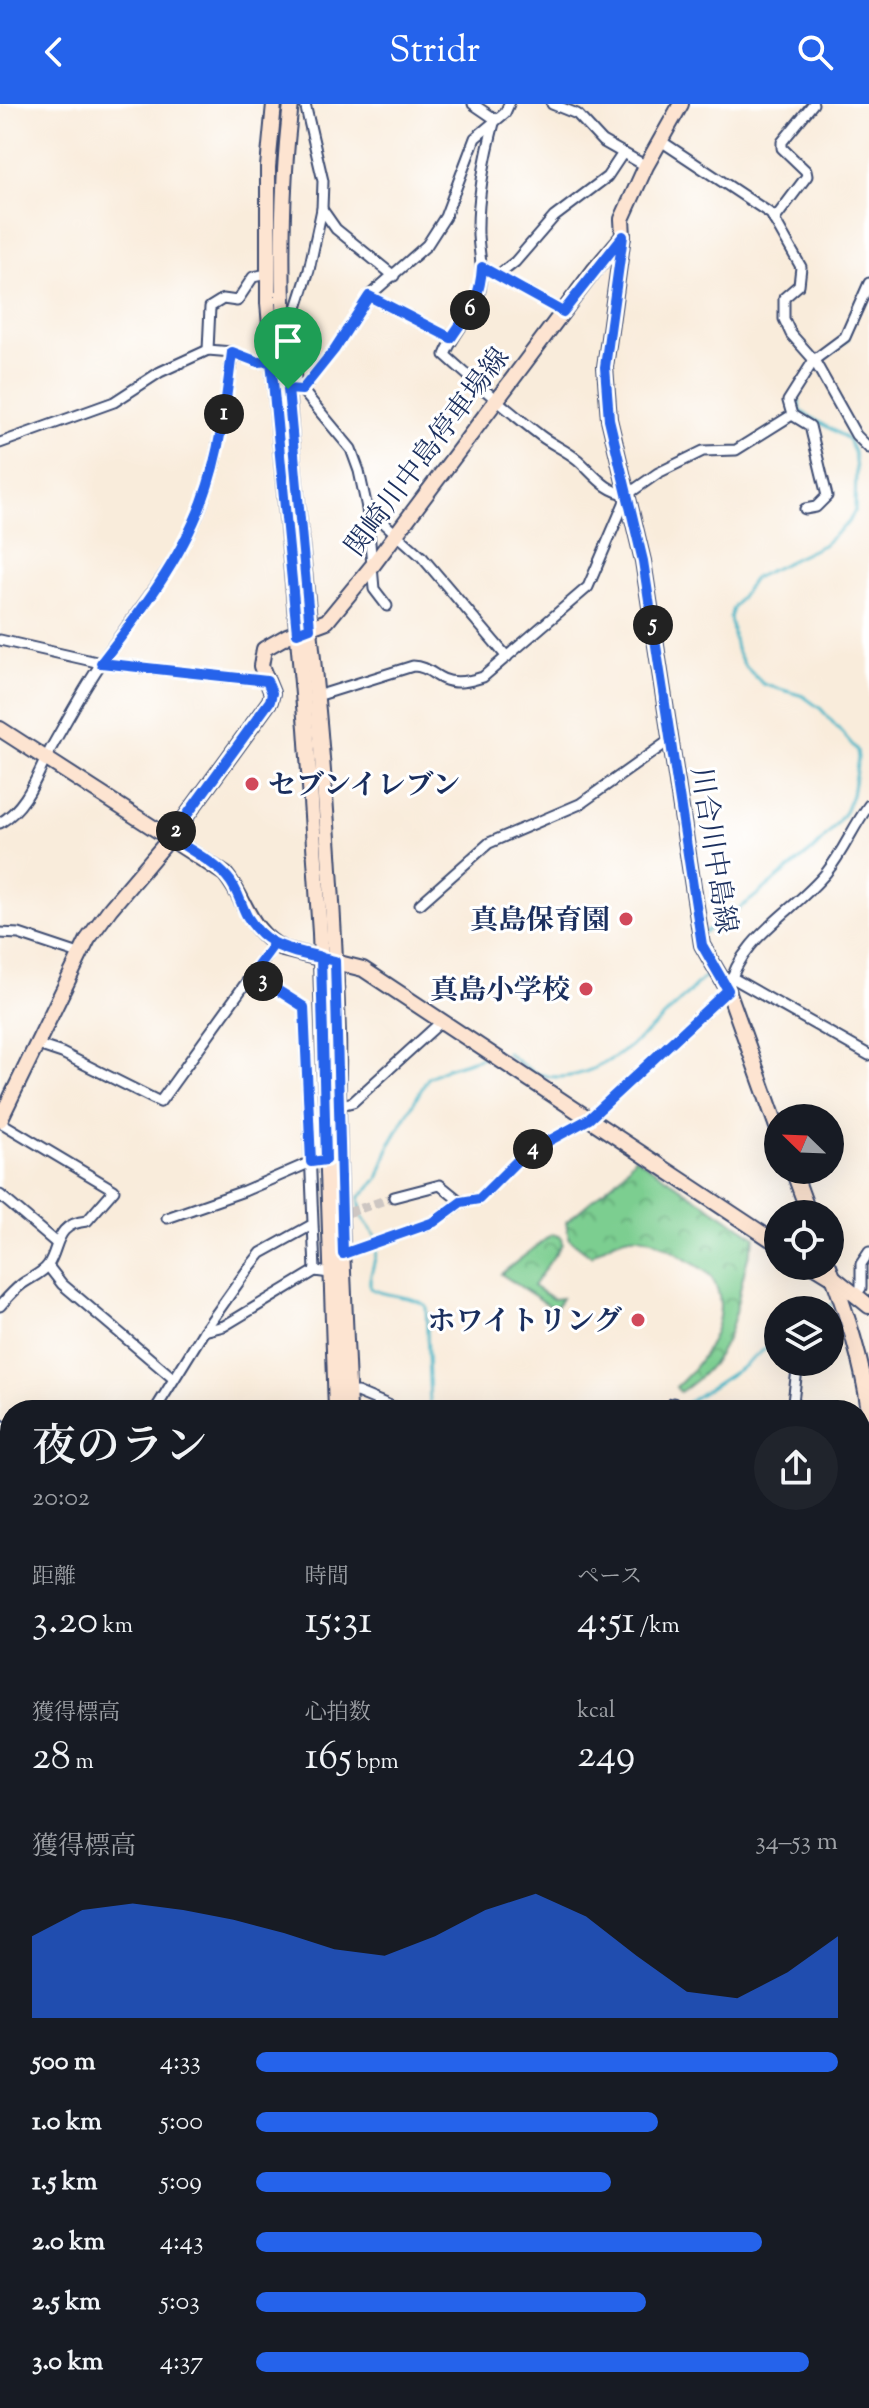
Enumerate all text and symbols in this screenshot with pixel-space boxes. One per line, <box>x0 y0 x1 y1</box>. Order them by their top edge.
text: Stridr <box>389 26 480 78</box>
icon: back <box>32 30 76 74</box>
icon: search <box>793 30 837 74</box>
pin: 6 <box>450 290 490 330</box>
text: 6 <box>465 294 475 326</box>
pin <box>254 307 322 389</box>
icon: arrive <box>266 319 310 363</box>
street label: 関崎川中島停車場線 <box>337 340 520 565</box>
pin: 1 <box>204 394 244 434</box>
text: 1 <box>220 398 228 430</box>
pin: 5 <box>633 605 673 645</box>
text: 5 <box>649 609 657 641</box>
street label: 川合川中島線 <box>679 764 745 937</box>
place label: セブンイレブン <box>268 767 460 807</box>
marker: セブンイレブン <box>243 775 261 793</box>
pin: 2 <box>156 811 196 851</box>
text: 2 <box>171 815 181 847</box>
place label: 真島保育園 <box>470 902 610 942</box>
marker: 真島保育園 <box>617 910 635 928</box>
pin: 3 <box>243 961 283 1001</box>
text: 3 <box>259 965 267 997</box>
place label: 真島小学校 <box>430 972 570 1012</box>
marker: 真島小学校 <box>577 980 595 998</box>
north arrow <box>764 1104 844 1184</box>
map controls <box>764 1104 844 1376</box>
pin: 4 <box>513 1129 553 1169</box>
text: 4 <box>527 1133 539 1165</box>
button: locate <box>764 1200 844 1280</box>
button: layers <box>764 1296 844 1376</box>
place label: ホワイトリング <box>427 1303 622 1343</box>
marker: ホワイトリング <box>629 1311 647 1329</box>
text: 夜のラン <box>32 1418 208 1481</box>
button: share <box>754 1426 838 1510</box>
text: 20:02 <box>32 1480 90 1517</box>
text: 距離 <box>32 1562 76 1594</box>
text: 時間 <box>305 1562 349 1594</box>
text: ペース <box>577 1562 642 1594</box>
text: 3.20 <box>32 1594 98 1651</box>
text: 15:31 <box>305 1594 372 1651</box>
text: 4:51 <box>577 1594 635 1651</box>
text: km <box>98 1611 133 1643</box>
text: /km <box>635 1611 680 1643</box>
text: kcal <box>577 1696 615 1728</box>
text: 獲得標高 <box>32 1698 120 1730</box>
text: 心拍数 <box>305 1698 371 1730</box>
text: 249 <box>577 1728 635 1785</box>
text: 28 <box>32 1730 71 1787</box>
text: 165 <box>305 1730 352 1787</box>
text: m <box>71 1747 94 1779</box>
text: bpm <box>352 1747 399 1779</box>
text: 34–53 m <box>755 1824 838 1861</box>
text: 獲得標高 <box>32 1829 136 1866</box>
text: 500 m <box>32 2044 95 2081</box>
text: 4:33 <box>160 2044 201 2081</box>
text: 1.0 km <box>32 2104 102 2141</box>
text: 5:00 <box>160 2104 203 2141</box>
text: 1.5 km <box>32 2164 98 2201</box>
text: 5:09 <box>160 2164 202 2201</box>
text: 2.0 km <box>32 2224 105 2261</box>
text: 4:43 <box>160 2224 203 2261</box>
text: 2.5 km <box>32 2284 101 2321</box>
text: 5:03 <box>160 2284 200 2321</box>
text: 3.0 km <box>32 2344 103 2381</box>
text: 4:37 <box>160 2344 203 2381</box>

